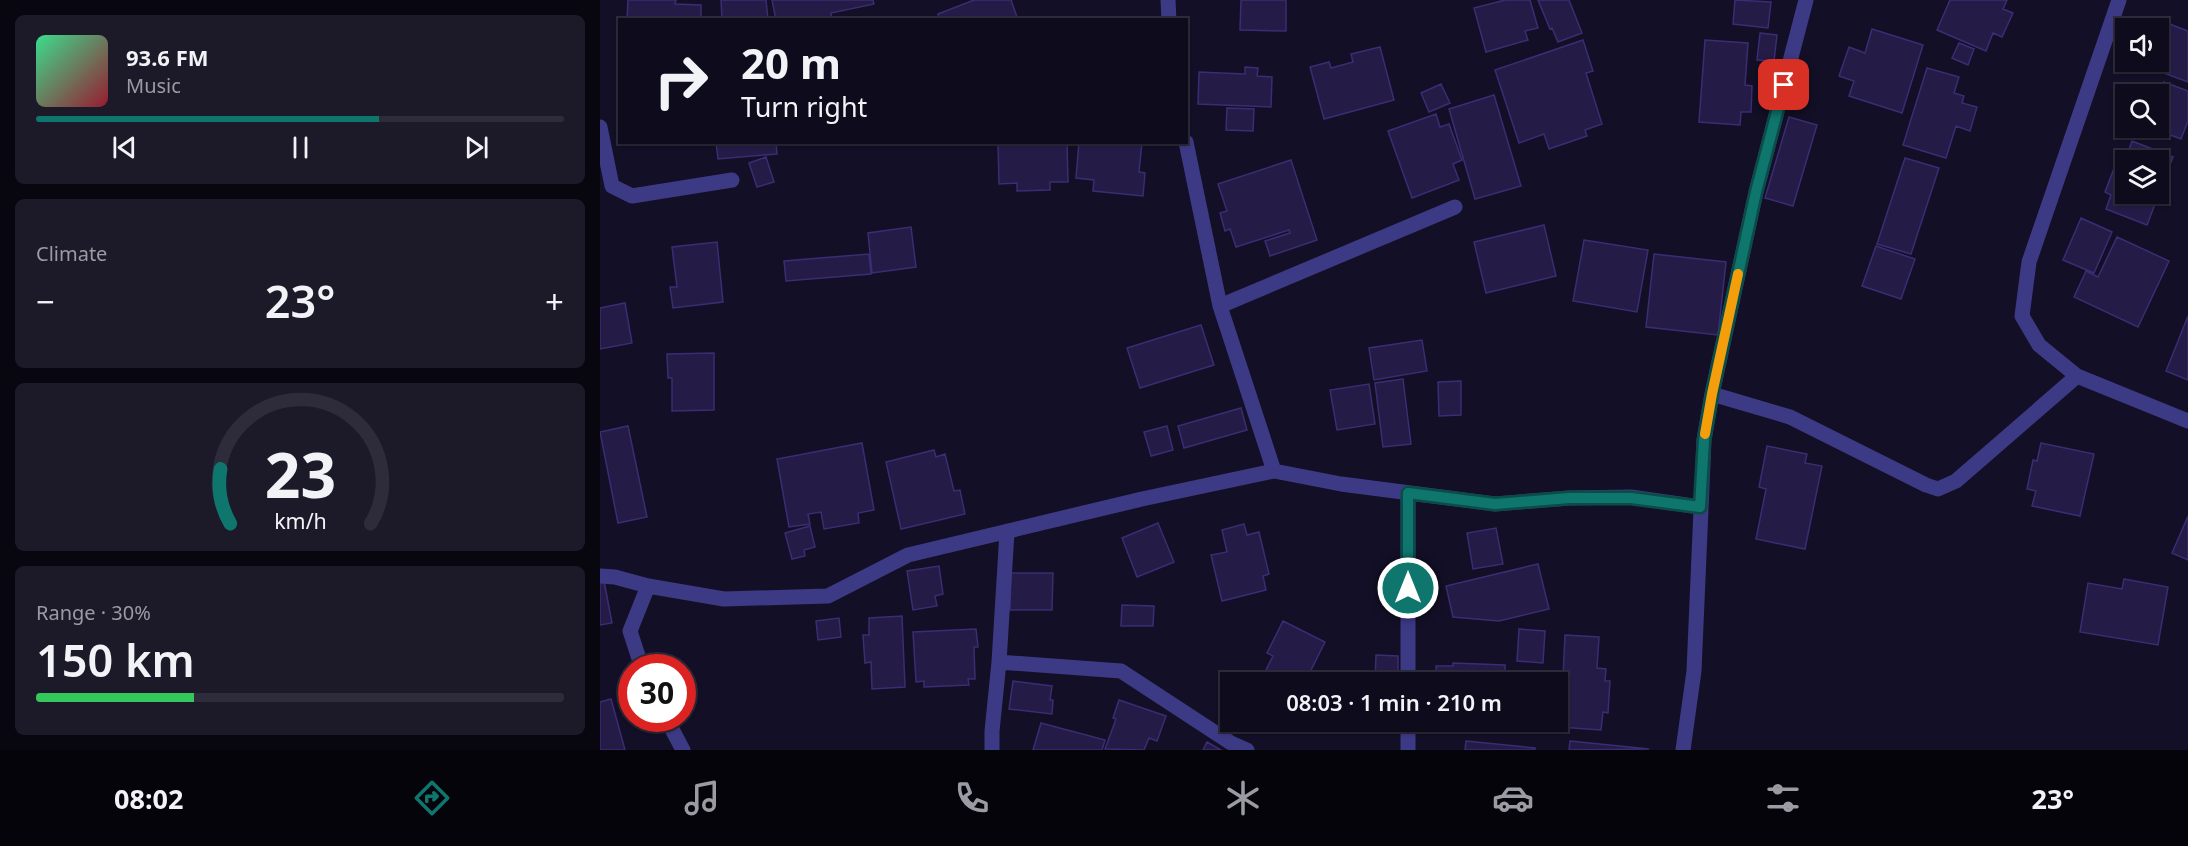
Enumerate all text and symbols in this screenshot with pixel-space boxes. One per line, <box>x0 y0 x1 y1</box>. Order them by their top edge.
map controls <box>2115 18 2169 204</box>
button: sound <box>2115 18 2169 72</box>
text: 20 m <box>741 34 841 91</box>
text: 93.6 FM <box>126 42 208 72</box>
icon: right <box>642 42 720 120</box>
pin <box>1758 59 1809 110</box>
icon: arrive <box>1767 68 1800 101</box>
text: Music <box>126 72 181 99</box>
button: search <box>2115 84 2169 138</box>
text: Turn right <box>741 88 867 125</box>
icon: previous <box>108 131 141 164</box>
icon: pause <box>284 131 317 164</box>
icon: next <box>460 131 493 164</box>
button: layers <box>2115 150 2169 204</box>
text: Climate <box>36 240 107 267</box>
text: 23° <box>265 270 335 331</box>
text: − <box>36 279 55 324</box>
text: + <box>545 279 564 324</box>
text: 23 <box>264 431 336 516</box>
text: km/h <box>274 506 326 535</box>
position arrow <box>1376 556 1440 620</box>
text: Range · 30% <box>36 599 151 626</box>
text: 150 km <box>36 629 195 690</box>
speed limit sign: 30 <box>618 654 696 732</box>
text: 08:03 · 1 min · 210 m <box>1286 687 1502 717</box>
icon: directions <box>411 777 453 819</box>
icon: music <box>681 777 723 819</box>
icon: phone <box>951 777 993 819</box>
icon: climate <box>1222 777 1264 819</box>
icon: car <box>1492 777 1534 819</box>
icon: filters <box>1762 777 1804 819</box>
text: 08:02 <box>114 780 183 817</box>
text: 23° <box>2032 780 2074 817</box>

